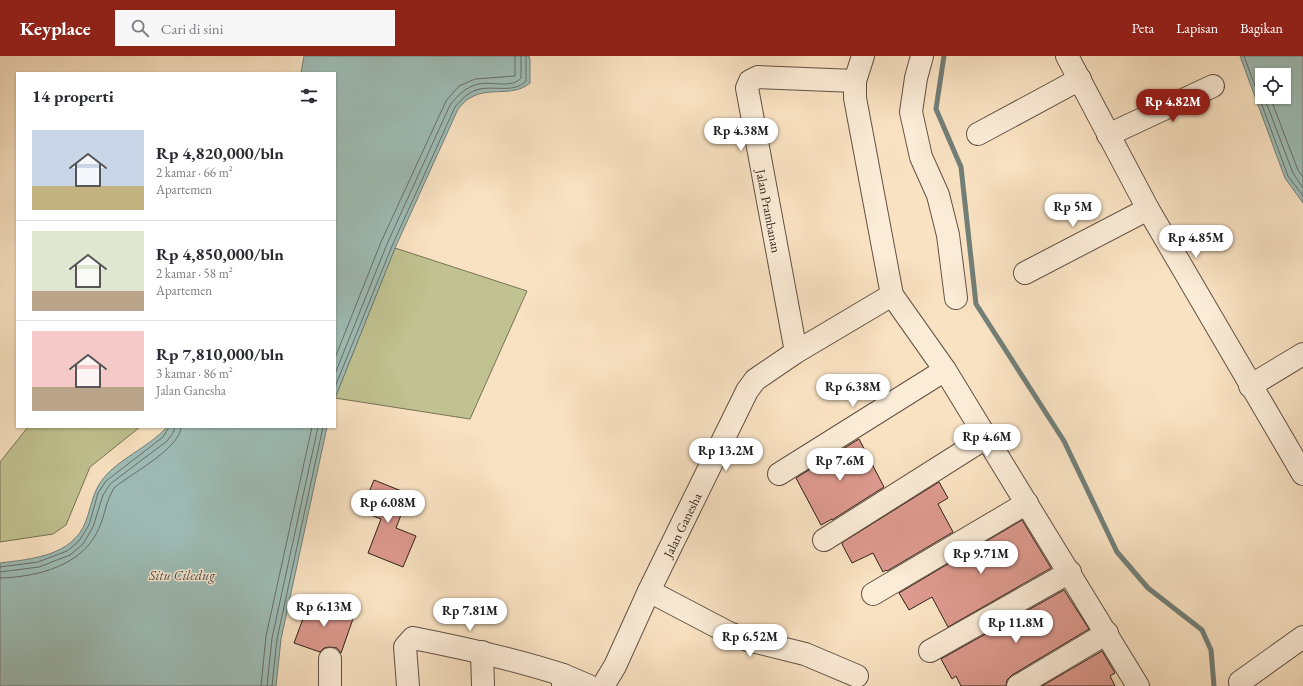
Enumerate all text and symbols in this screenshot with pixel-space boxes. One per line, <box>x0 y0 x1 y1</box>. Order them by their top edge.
search box <box>115 10 395 46</box>
text: Keyplace <box>20 16 91 41</box>
icon: search <box>129 17 151 39</box>
text: Cari di sini <box>161 19 223 38</box>
text: Peta <box>1132 19 1154 37</box>
text: Lapisan <box>1176 19 1218 37</box>
text: Bagikan <box>1240 19 1283 37</box>
map controls <box>1255 68 1291 104</box>
button: locate <box>1255 68 1291 104</box>
text: 14 properti <box>32 85 114 107</box>
icon: filters <box>298 85 320 107</box>
pin: Rp 4.82M <box>1132 89 1214 123</box>
text: Rp 4.82M <box>1145 93 1201 110</box>
pin: Rp 4.38M <box>700 118 782 152</box>
text: Rp 4.38M <box>713 122 769 139</box>
text: Rp 4,820,000/bln <box>156 142 284 164</box>
icon: home <box>64 146 112 194</box>
text: 2 kamar · 66 m² <box>156 164 233 181</box>
street label: Jalan Prambanan <box>752 167 785 254</box>
text: Apartemen <box>156 181 212 198</box>
pin: Rp 5M <box>1045 194 1101 228</box>
text: Rp 5M <box>1054 198 1092 215</box>
pin: Rp 4.85M <box>1155 225 1237 259</box>
text: Rp 4.85M <box>1168 229 1224 246</box>
text: Rp 4,850,000/bln <box>156 243 284 265</box>
icon: home <box>64 247 112 295</box>
text: 2 kamar · 58 m² <box>156 265 233 282</box>
text: Apartemen <box>156 282 212 299</box>
text: Rp 7,810,000/bln <box>156 343 284 365</box>
icon: home <box>64 347 112 395</box>
text: 3 kamar · 86 m² <box>156 365 233 382</box>
pin: Rp 6.38M <box>812 374 894 408</box>
text: Rp 6.38M <box>825 378 881 395</box>
text: Jalan Ganesha <box>156 382 226 399</box>
pin: Rp 4.6M <box>950 424 1024 458</box>
text: Rp 4.6M <box>962 428 1012 445</box>
pin: Rp 13.2M <box>685 438 767 472</box>
text: Rp 13.2M <box>698 442 754 459</box>
pin: Rp 7.6M <box>803 448 877 482</box>
text: Rp 7.6M <box>815 452 865 469</box>
street label: Jalan Ganesha <box>659 489 706 561</box>
pin: Rp 6.08M <box>347 490 429 524</box>
text: Rp 6.08M <box>360 494 416 511</box>
pin: Rp 9.71M <box>940 541 1022 575</box>
text: Rp 9.71M <box>953 545 1009 562</box>
water label: Situ Ciledug <box>148 566 216 584</box>
pin: Rp 6.13M <box>283 594 365 628</box>
text: Rp 6.13M <box>296 598 352 615</box>
pin: Rp 7.81M <box>429 598 511 632</box>
text: Rp 7.81M <box>442 602 498 619</box>
pin: Rp 11.8M <box>975 610 1057 644</box>
text: Rp 11.8M <box>988 614 1044 631</box>
pin: Rp 6.52M <box>709 624 791 658</box>
text: Rp 6.52M <box>722 628 778 645</box>

